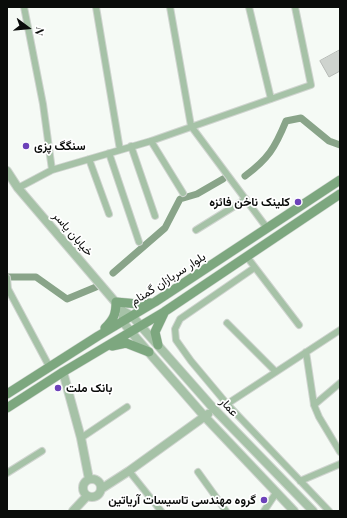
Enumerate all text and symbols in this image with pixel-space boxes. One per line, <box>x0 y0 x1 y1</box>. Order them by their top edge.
north arrow <box>8 8 48 48</box>
text: N <box>32 26 48 37</box>
place label: سنگگ پزی <box>34 139 86 153</box>
marker: سنگگ پزی <box>21 141 31 151</box>
place label: کلینک ناخن فائزه <box>209 195 290 209</box>
marker: کلینک ناخن فائزه <box>293 197 303 207</box>
street label: خیابان یاسر <box>50 209 96 259</box>
street label: بلوار سربازان گمنام <box>128 249 208 309</box>
place label: بانک ملت <box>66 381 112 395</box>
marker: بانک ملت <box>53 383 63 393</box>
street label: عمار <box>217 395 241 419</box>
place label: گروه مهندسی تاسیسات آریاتین <box>108 493 256 507</box>
marker: گروه مهندسی تاسیسات آریاتین <box>259 495 269 505</box>

